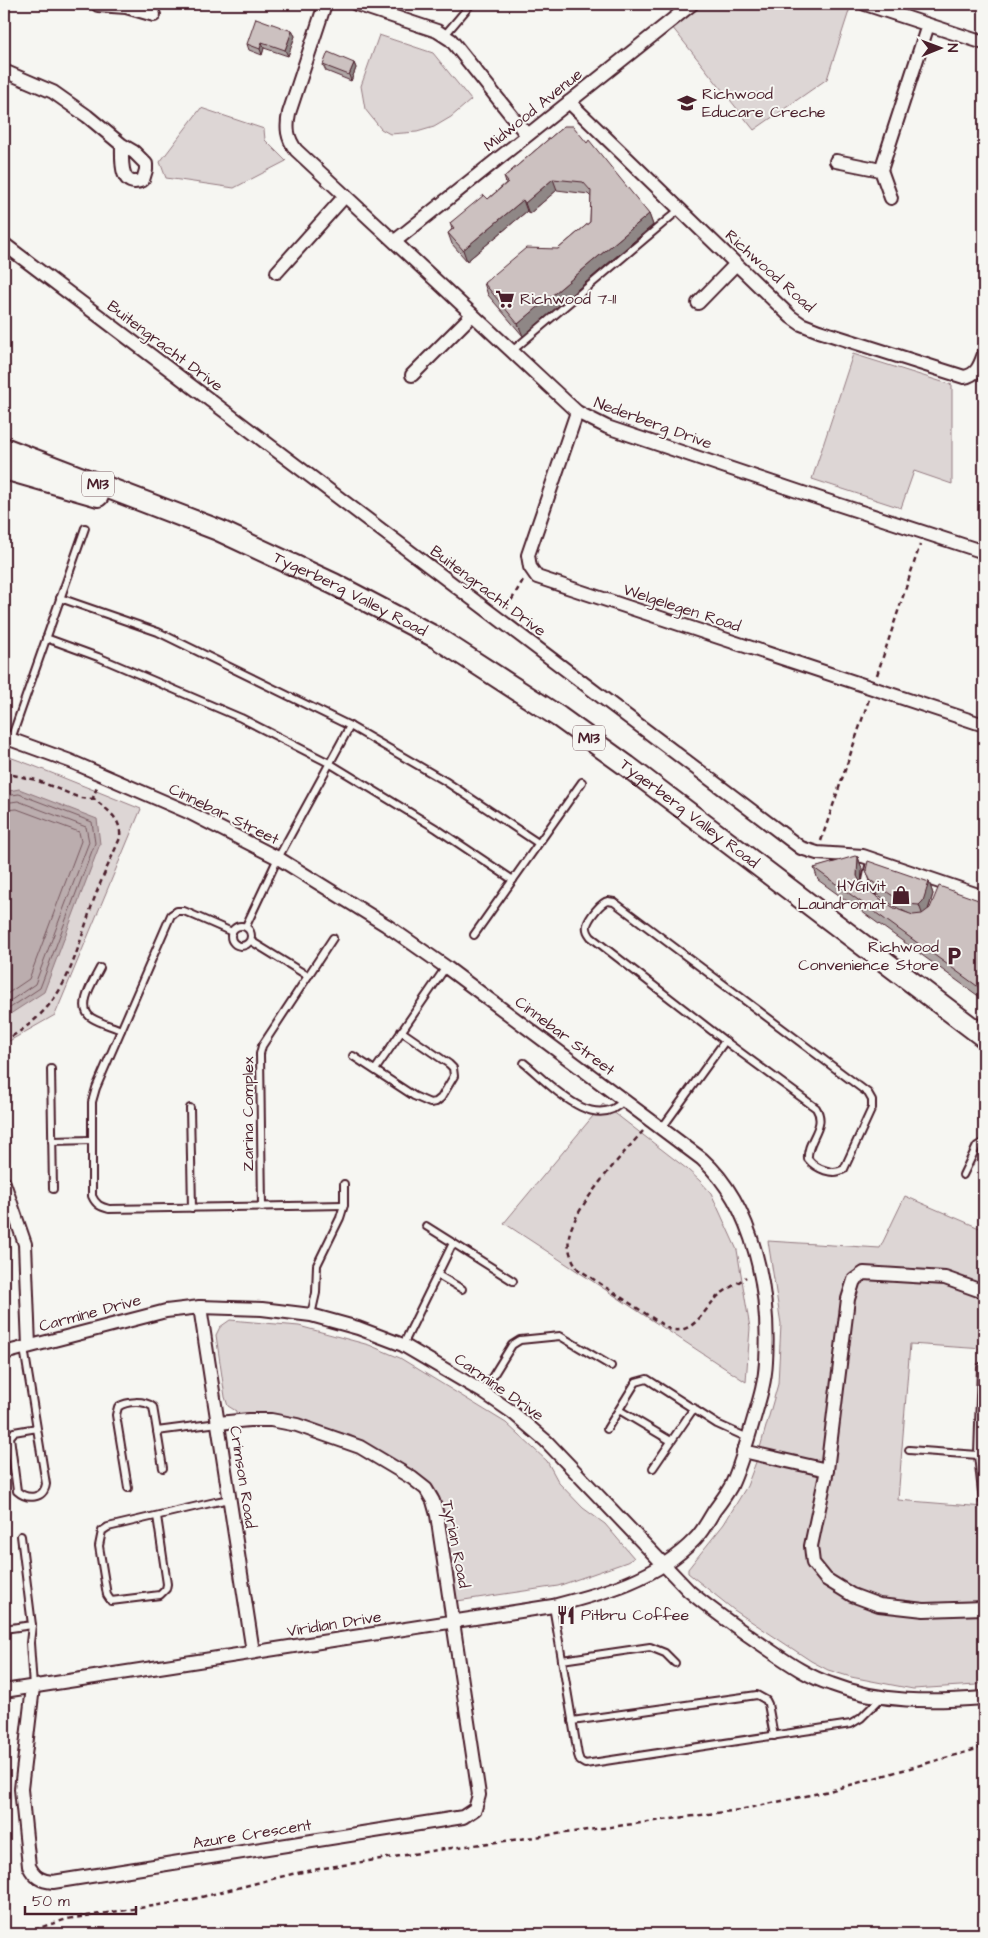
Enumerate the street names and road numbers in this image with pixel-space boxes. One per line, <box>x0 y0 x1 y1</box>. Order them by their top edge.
street label: Midwood Avenue <box>479 63 587 157</box>
street label: Richwood Road <box>720 225 820 317</box>
street label: Buitengracht Drive <box>102 295 228 398</box>
street label: Nederberg Drive <box>591 391 715 456</box>
road number: M13 <box>82 472 114 496</box>
street label: Buitengracht Drive <box>425 540 551 643</box>
street label: Tygerberg Valley Road <box>270 546 431 642</box>
street label: Welgelegen Road <box>620 579 744 638</box>
road number: M13 <box>573 726 605 750</box>
street label: Tygerberg Valley Road <box>615 753 764 873</box>
street label: Cinnebar Street <box>165 778 283 850</box>
street label: Cinnebar Street <box>510 991 620 1081</box>
street label: Zarina Complex <box>237 1056 259 1171</box>
street label: Carmine Drive <box>37 1289 144 1337</box>
street label: Carmine Drive <box>450 1348 549 1426</box>
street label: Crimson Road <box>224 1424 262 1530</box>
street label: Tyrian Road <box>436 1498 475 1590</box>
street label: Viridian Drive <box>285 1606 383 1642</box>
street label: Azure Crescent <box>191 1814 314 1854</box>

